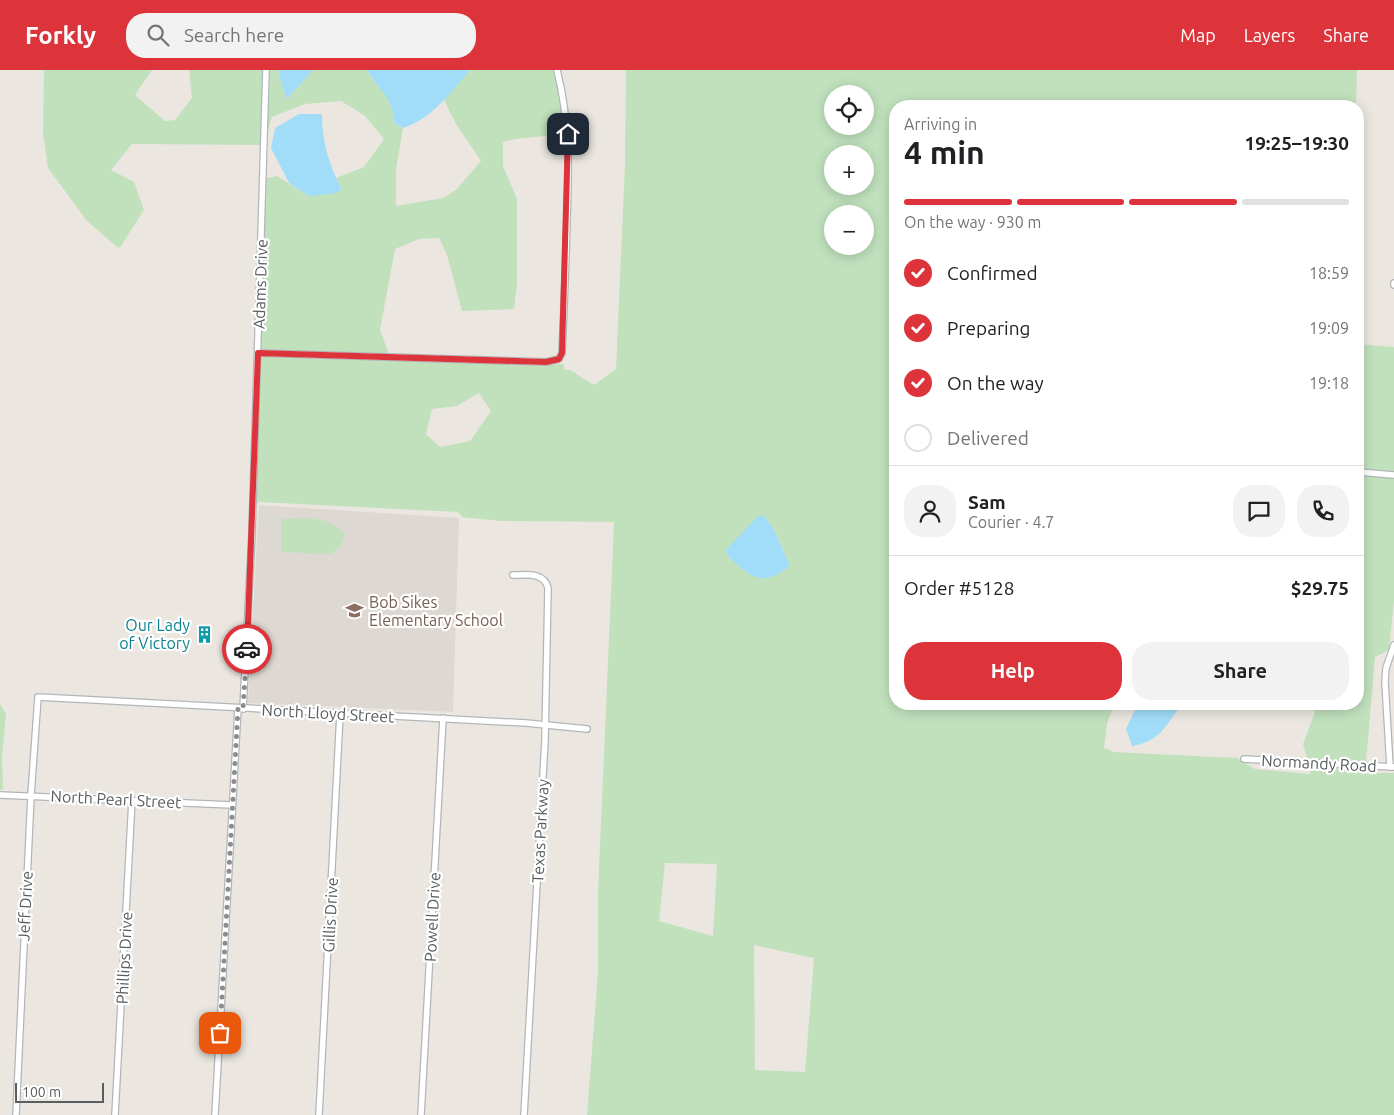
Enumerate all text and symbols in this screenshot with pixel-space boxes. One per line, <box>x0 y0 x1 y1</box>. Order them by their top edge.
search box <box>126 13 476 58</box>
icon: search <box>144 21 172 49</box>
text: Forkly <box>25 22 96 49</box>
text: Search here <box>184 24 284 46</box>
text: Map <box>1180 25 1216 45</box>
text: Layers <box>1244 25 1295 45</box>
text: Share <box>1323 25 1369 45</box>
map controls <box>824 85 874 255</box>
button: locate <box>824 85 874 135</box>
pin <box>547 113 589 155</box>
text: Arriving in <box>904 115 977 133</box>
icon: home <box>554 120 582 148</box>
text: 19:25–19:30 <box>1244 132 1349 154</box>
text: 4 min <box>904 134 985 170</box>
button: + <box>824 145 874 195</box>
button: − <box>824 205 874 255</box>
text: On the way · 930 m <box>904 213 1041 231</box>
street label: Adams Drive <box>249 239 271 329</box>
icon: check <box>904 259 932 287</box>
text: Confirmed <box>947 262 1038 284</box>
text: 18:59 <box>1309 264 1349 282</box>
icon: check <box>904 314 932 342</box>
text: Preparing <box>947 317 1031 339</box>
text: 19:09 <box>1309 319 1349 337</box>
icon: check <box>904 369 932 397</box>
text: On the way <box>947 372 1044 394</box>
text: 19:18 <box>1309 374 1349 392</box>
text: Delivered <box>947 427 1029 449</box>
button: person <box>904 485 956 537</box>
button: chat <box>1233 485 1285 537</box>
button: phone <box>1297 485 1349 537</box>
text: Sam <box>968 491 1006 513</box>
text: Courier · 4.7 <box>968 513 1054 531</box>
text: Order #5128 <box>904 577 1014 599</box>
text: $29.75 <box>1291 577 1349 599</box>
place label: Bob Sikes Elementary School <box>369 593 503 629</box>
school or university icon: Bob Sikes Elementary School <box>345 601 365 621</box>
place label: Our Lady of Victory <box>119 616 190 652</box>
building icon: Our Lady of Victory <box>194 624 214 644</box>
courier <box>222 624 272 674</box>
icon: car <box>233 635 261 663</box>
button: Help <box>904 642 1122 700</box>
button: Share <box>1132 642 1349 700</box>
street label: North Lloyd Street <box>261 701 396 726</box>
street label: Normandy Road <box>1261 751 1377 775</box>
street label: Texas Parkway <box>528 778 552 883</box>
street label: North Pearl Street <box>50 787 183 811</box>
street label: Jeff Drive <box>14 870 36 942</box>
street label: Powell Drive <box>421 872 443 962</box>
street label: Gillis Drive <box>319 877 341 953</box>
street label: Phillips Drive <box>113 911 135 1005</box>
pin <box>199 1012 241 1054</box>
icon: bag <box>206 1019 234 1047</box>
scale bar <box>15 1080 104 1103</box>
text: 100 m <box>22 1084 61 1100</box>

